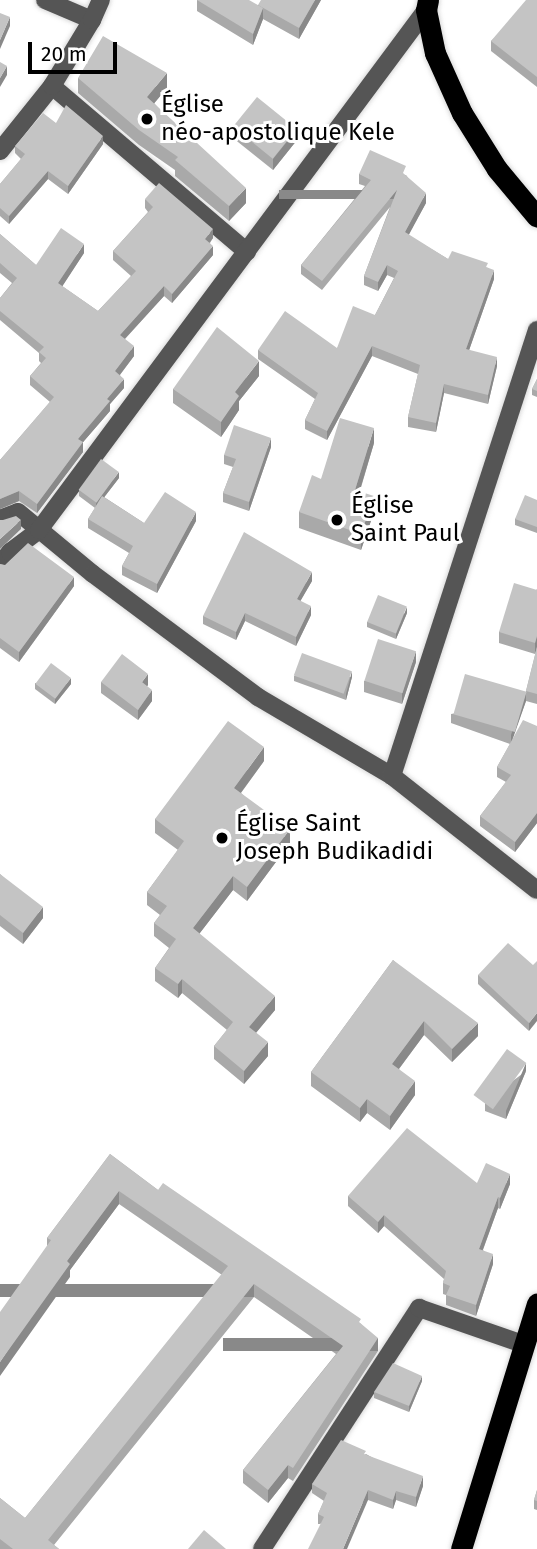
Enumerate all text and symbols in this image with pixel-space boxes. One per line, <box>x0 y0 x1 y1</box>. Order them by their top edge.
scale bar <box>32 28 121 72</box>
text: 20 m <box>41 41 87 67</box>
place label: Église néo-apostolique Kele <box>161 91 395 147</box>
marker: Église néo-apostolique Kele <box>139 111 155 127</box>
place label: Église Saint Paul <box>351 492 460 548</box>
marker: Église Saint Paul <box>329 512 345 528</box>
place label: Église Saint Joseph Budikadidi <box>236 810 433 866</box>
marker: Église Saint Joseph Budikadidi <box>214 830 230 846</box>

